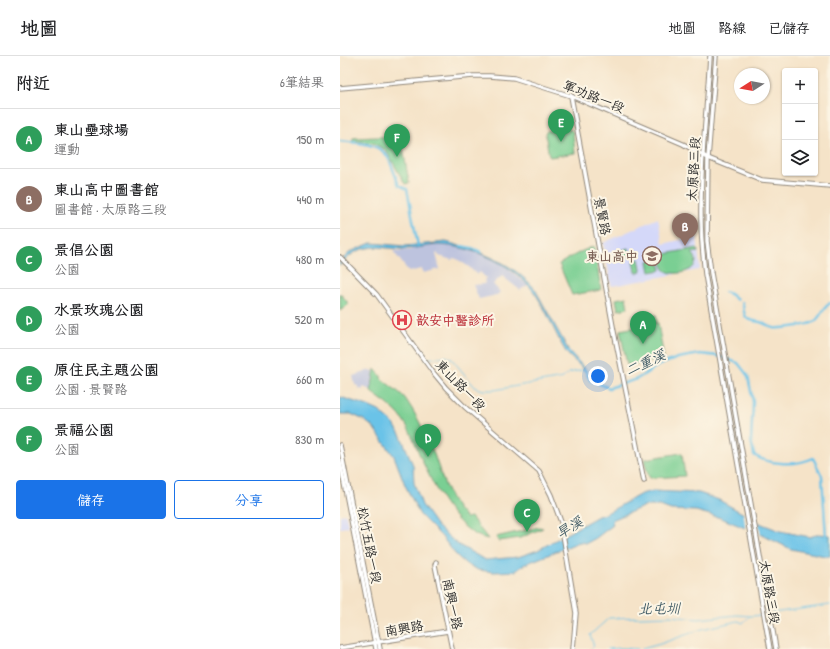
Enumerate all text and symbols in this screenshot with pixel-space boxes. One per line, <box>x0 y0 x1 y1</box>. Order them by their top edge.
text: 地圖 <box>20 15 58 41</box>
text: 地圖 <box>668 18 696 37</box>
text: 路線 <box>718 18 746 37</box>
text: 已儲存 <box>768 18 810 37</box>
north arrow <box>734 68 770 104</box>
map controls <box>782 68 818 176</box>
button: + <box>782 68 818 104</box>
text: 附近 <box>16 71 50 94</box>
text: 6筆結果 <box>280 73 324 91</box>
street label: 軍功路一段 <box>560 75 628 117</box>
button: − <box>782 104 818 140</box>
pin: E <box>548 109 574 142</box>
text: 東山壘球場 <box>54 119 129 140</box>
pin: F <box>384 124 410 157</box>
text: A <box>26 130 32 148</box>
text: 150 m <box>296 130 324 148</box>
street label: 太原路三段 <box>682 136 704 202</box>
text: 運動 <box>54 140 80 158</box>
button: layers <box>782 140 818 176</box>
text: 東山高中圖書館 <box>54 179 159 200</box>
text: B <box>26 190 32 208</box>
text: 440 m <box>297 190 324 208</box>
street label: 景賢路 <box>590 195 616 237</box>
text: 圖書館 · 太原路三段 <box>54 200 167 218</box>
pin: B <box>672 213 698 246</box>
text: 景倡公園 <box>54 239 114 260</box>
school or university icon: 東山高中 <box>641 245 663 267</box>
place label: 東山高中 <box>586 247 638 265</box>
text: C <box>25 250 33 268</box>
text: 480 m <box>296 250 324 268</box>
text: 公園 <box>54 260 80 278</box>
text: 水景玫瑰公園 <box>54 299 144 320</box>
hospital icon: 歆安中醫診所 <box>391 309 413 331</box>
text: D <box>26 310 32 328</box>
text: 520 m <box>295 310 324 328</box>
place label: 歆安中醫診所 <box>416 311 494 329</box>
pin: A <box>630 311 656 344</box>
text: 公園 <box>54 320 80 338</box>
water label: 二重溪 <box>622 344 669 379</box>
street label: 東山路一段 <box>432 355 490 415</box>
text: 原住民主題公園 <box>54 359 159 380</box>
your location <box>588 366 608 386</box>
text: E <box>26 370 32 388</box>
text: 660 m <box>296 370 324 388</box>
text: 公園 · 景賢路 <box>54 380 128 398</box>
text: 景福公園 <box>54 419 114 440</box>
pin: D <box>415 424 441 457</box>
text: F <box>27 430 31 448</box>
text: 830 m <box>295 430 324 448</box>
text: 公園 <box>54 440 80 458</box>
button: 儲存 <box>16 480 166 519</box>
button: 分享 <box>174 480 324 519</box>
pin: C <box>514 499 540 532</box>
street label: 松竹五路一段 <box>354 505 386 585</box>
water label: 旱溪 <box>552 511 587 542</box>
street label: 太原路三段 <box>755 558 785 626</box>
street label: 南興一路 <box>439 577 467 631</box>
water label: 北屯圳 <box>638 598 682 618</box>
street label: 南興路 <box>383 616 425 640</box>

